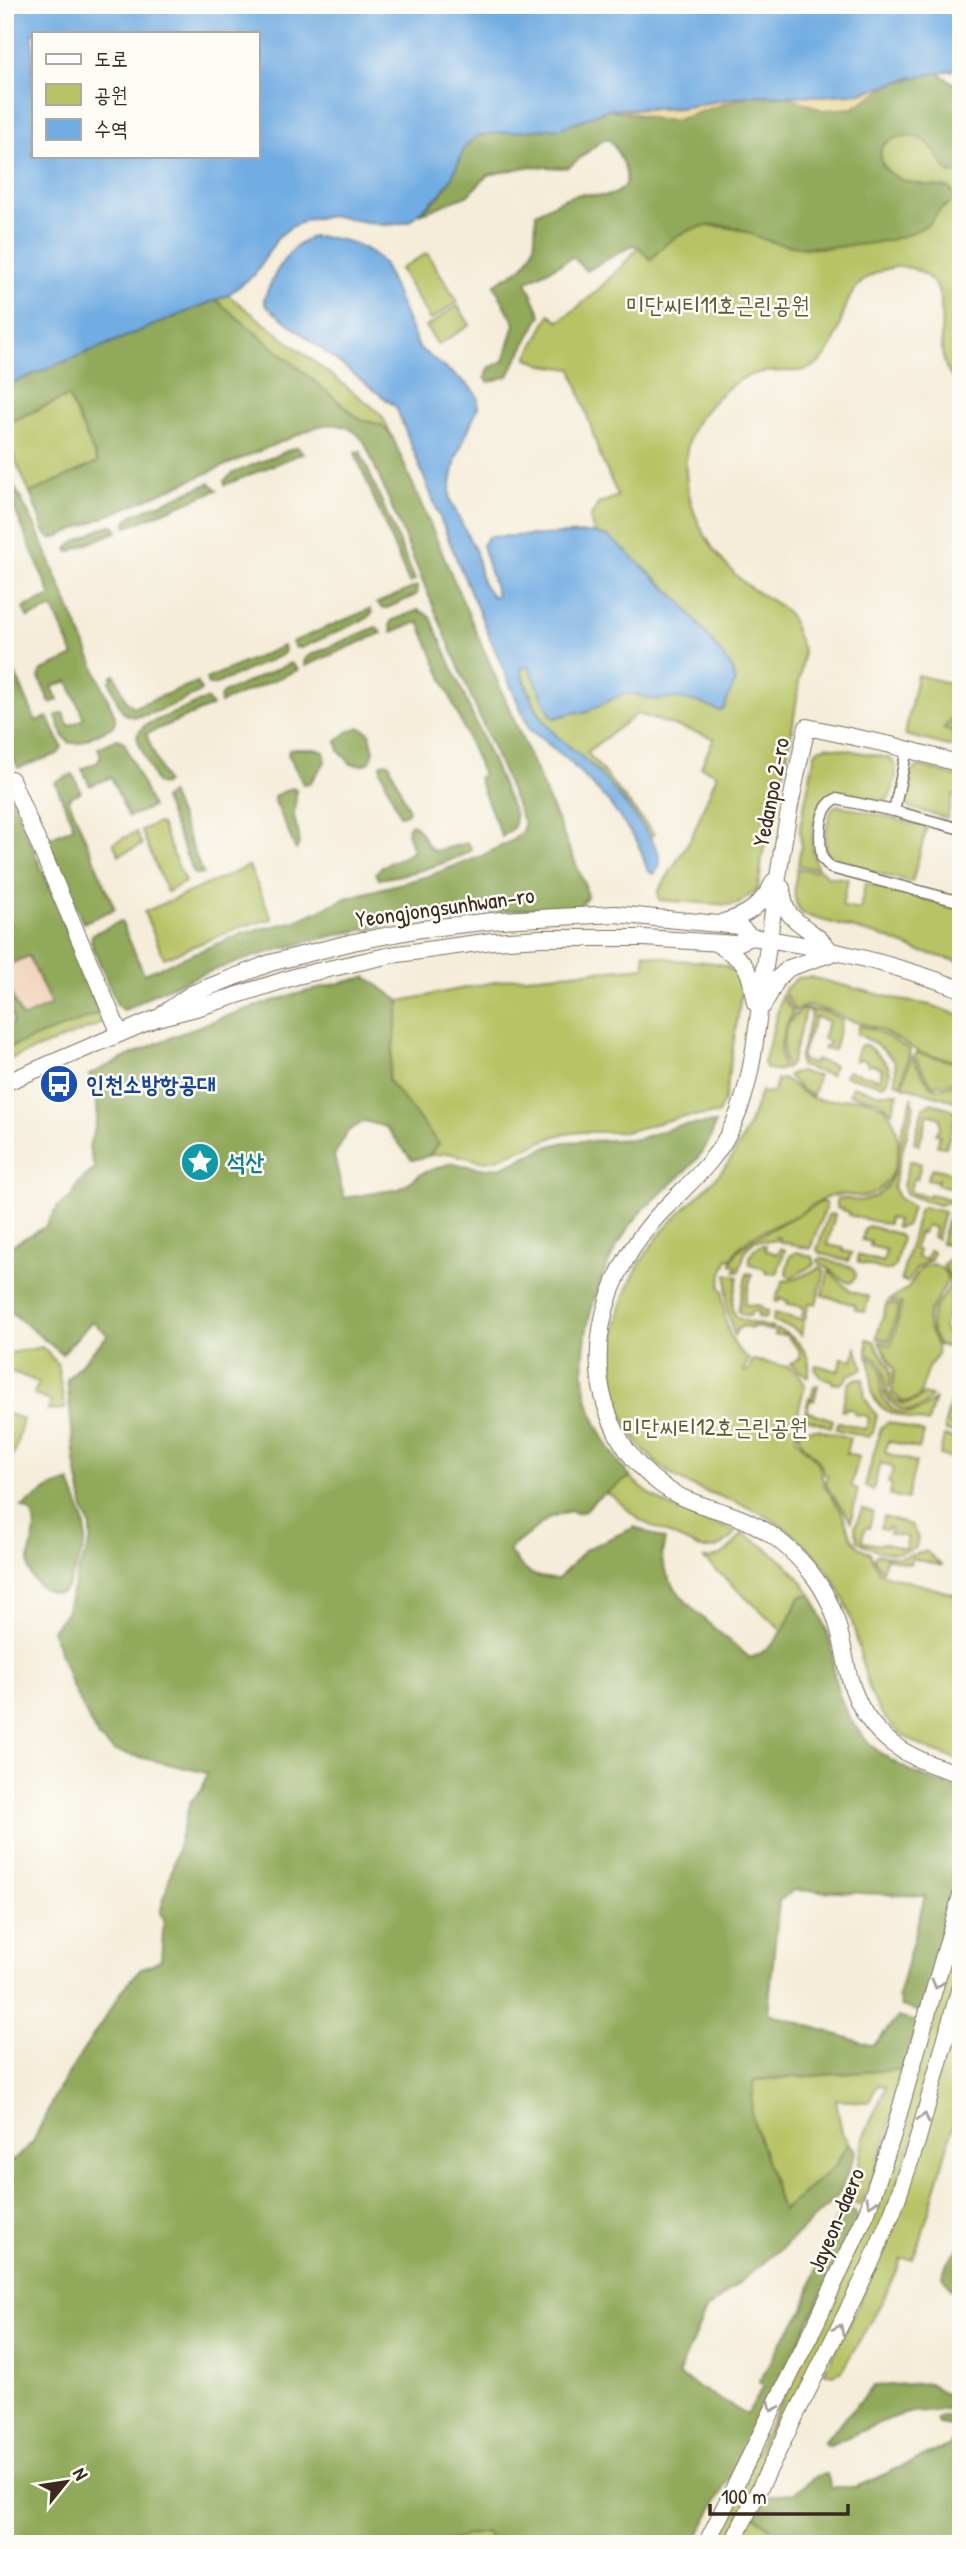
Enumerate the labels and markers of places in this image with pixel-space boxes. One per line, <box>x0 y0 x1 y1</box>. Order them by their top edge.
bus stop icon: 인천소방항공대 <box>38 1063 80 1105</box>
place label: 인천소방항공대 <box>86 1068 216 1099</box>
place icon: 석산 <box>179 1141 221 1183</box>
place label: 석산 <box>227 1146 265 1177</box>

